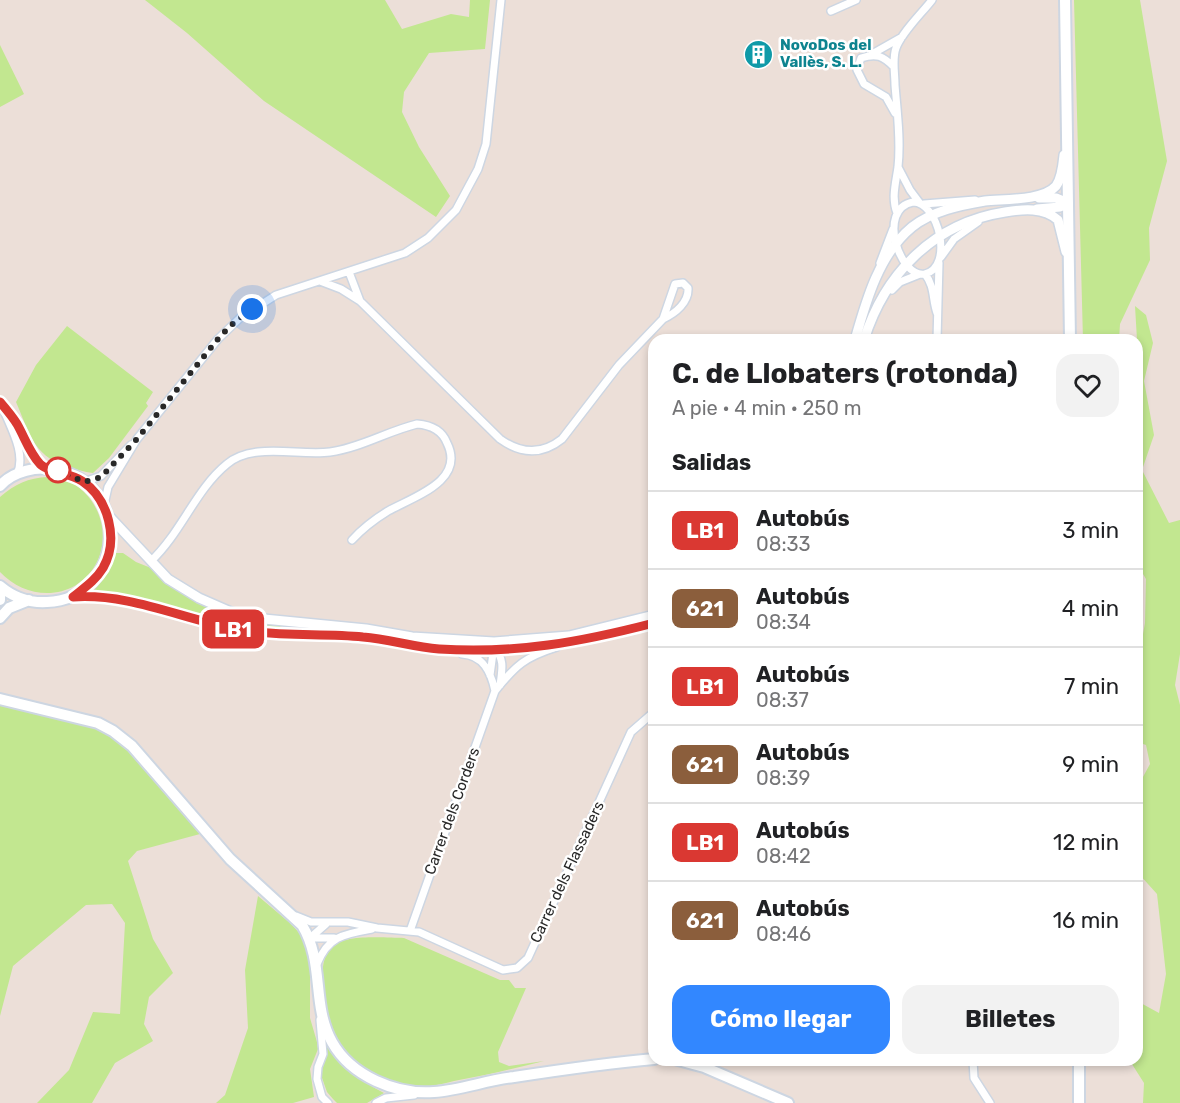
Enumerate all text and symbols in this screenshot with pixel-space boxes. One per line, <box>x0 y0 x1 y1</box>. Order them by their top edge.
place label: NovoDos del Vallès, S. L. <box>780 36 872 71</box>
building icon: NovoDos del Vallès, S. L. <box>743 38 775 70</box>
your location <box>237 294 267 324</box>
button: heart <box>1056 354 1119 417</box>
text: C. de Llobaters (rotonda) <box>672 357 1018 390</box>
text: A pie · 4 min · 250 m <box>672 396 862 420</box>
text: Salidas <box>672 449 751 476</box>
unlabelled marker <box>45 457 71 483</box>
text: Autobús <box>756 505 850 532</box>
text: 3 min <box>1062 517 1119 544</box>
text: LB1 <box>686 518 724 543</box>
text: 08:33 <box>756 532 811 556</box>
text: Autobús <box>756 583 850 610</box>
text: 4 min <box>1062 595 1119 622</box>
text: 621 <box>686 596 724 621</box>
line badge: LB1 <box>198 610 268 648</box>
text: 08:34 <box>756 610 811 634</box>
text: LB1 <box>214 617 252 642</box>
text: Autobús <box>756 661 850 688</box>
text: 7 min <box>1064 673 1119 700</box>
text: LB1 <box>686 674 724 699</box>
text: 08:37 <box>756 688 809 712</box>
text: Autobús <box>756 739 850 766</box>
street label: Carrer dels Corders <box>421 745 484 877</box>
text: 9 min <box>1062 751 1119 778</box>
text: 621 <box>686 752 724 777</box>
text: 08:39 <box>756 766 810 790</box>
street label: Carrer dels Flassaders <box>526 798 608 946</box>
text: Autobús <box>756 817 850 844</box>
text: 12 min <box>1053 829 1119 856</box>
text: LB1 <box>686 830 724 855</box>
text: 08:42 <box>756 844 811 868</box>
text: Autobús <box>756 895 850 922</box>
text: 16 min <box>1053 907 1119 934</box>
text: 621 <box>686 908 724 933</box>
text: 08:46 <box>756 922 811 946</box>
button: Cómo llegar <box>672 985 890 1054</box>
button: Billetes <box>902 985 1119 1054</box>

